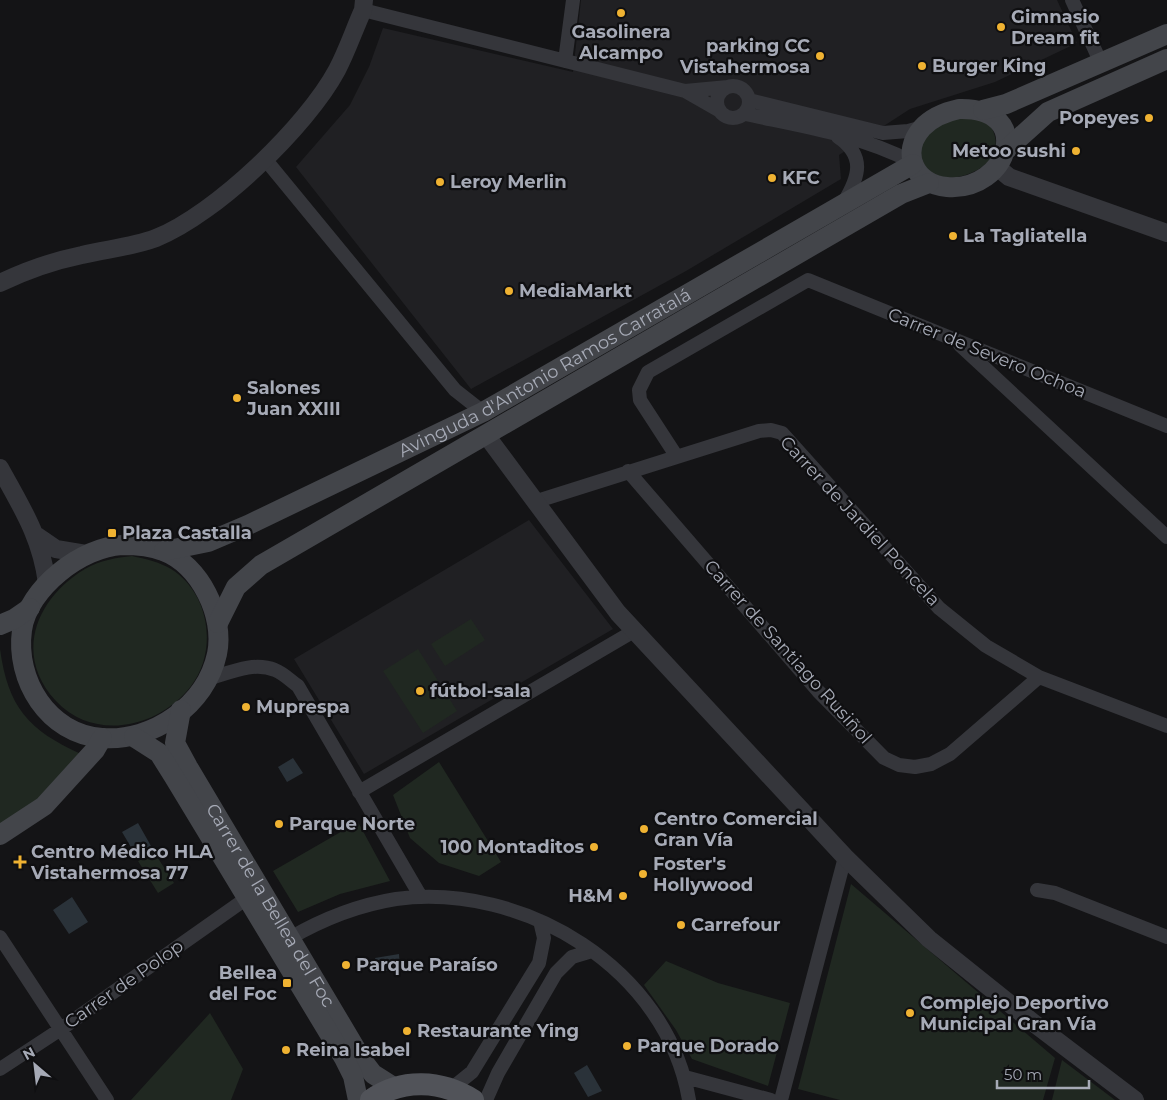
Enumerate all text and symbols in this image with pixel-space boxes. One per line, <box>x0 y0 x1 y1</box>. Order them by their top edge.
place label: Gimnasio Dream fit <box>1011 6 1100 49</box>
marker: Gasolinera Alcampo <box>615 7 627 19</box>
place label: Gasolinera Alcampo <box>571 21 671 64</box>
marker: Gimnasio Dream fit <box>995 21 1007 33</box>
place label: parking CC Vistahermosa <box>679 35 810 78</box>
marker: parking CC Vistahermosa <box>814 50 826 62</box>
place label: Burger King <box>932 55 1046 77</box>
marker: Burger King <box>916 60 928 72</box>
place label: Popeyes <box>1059 107 1139 129</box>
marker: Popeyes <box>1143 112 1155 124</box>
place label: Metoo sushi <box>952 140 1066 162</box>
marker: Metoo sushi <box>1070 145 1082 157</box>
place label: KFC <box>782 167 820 189</box>
place label: Leroy Merlin <box>450 171 567 193</box>
marker: KFC <box>766 172 778 184</box>
marker: Leroy Merlin <box>434 176 446 188</box>
place label: La Tagliatella <box>963 225 1087 247</box>
marker: La Tagliatella <box>947 230 959 242</box>
place label: MediaMarkt <box>519 280 632 302</box>
street label: Avinguda d'Antonio Ramos Carratalá <box>395 283 695 462</box>
marker: MediaMarkt <box>503 285 515 297</box>
street label: Carrer de Severo Ochoa <box>885 303 1089 403</box>
place label: Salones Juan XXIII <box>246 377 341 420</box>
marker: Salones Juan XXIII <box>231 392 243 404</box>
street label: Carrer de Jardiel Poncela <box>775 431 945 611</box>
place label: Plaza Castalla <box>122 522 252 544</box>
marker: Plaza Castalla <box>106 527 118 539</box>
street label: Carrer de Santiago Rusiñol <box>700 555 876 749</box>
place label: fútbol-sala <box>430 680 531 702</box>
marker: fútbol-sala <box>414 685 426 697</box>
place label: Muprespa <box>256 696 350 718</box>
marker: Muprespa <box>240 701 252 713</box>
street label: Carrer de la Bellea del Foc <box>202 800 340 1012</box>
place label: Centro Comercial Gran Vía <box>654 808 818 851</box>
place label: Parque Norte <box>289 813 415 835</box>
marker: Parque Norte <box>273 818 285 830</box>
marker: Centro Comercial Gran Vía <box>638 823 650 835</box>
place label: 100 Montaditos <box>441 836 584 858</box>
place label: Centro Médico HLA Vistahermosa 77 <box>30 841 213 884</box>
marker: 100 Montaditos <box>588 841 600 853</box>
place label: Foster's Hollywood <box>653 853 753 896</box>
marker: Centro Médico HLA Vistahermosa 77 <box>13 855 27 869</box>
marker: Foster's Hollywood <box>637 868 649 880</box>
place label: H&M <box>568 885 613 907</box>
marker: H&M <box>617 890 629 902</box>
place label: Carrefour <box>691 914 781 936</box>
marker: Carrefour <box>675 919 687 931</box>
street label: Carrer de Polop <box>60 935 188 1033</box>
place label: Parque Paraíso <box>356 954 498 976</box>
marker: Parque Paraíso <box>340 959 352 971</box>
place label: Bellea del Foc <box>209 962 277 1004</box>
marker: Bellea del Foc <box>281 977 293 989</box>
place label: Complejo Deportivo Municipal Gran Vía <box>920 992 1109 1035</box>
marker: Complejo Deportivo Municipal Gran Vía <box>904 1007 916 1019</box>
place label: Restaurante Ying <box>417 1020 579 1042</box>
marker: Restaurante Ying <box>401 1025 413 1037</box>
place label: Parque Dorado <box>637 1035 779 1057</box>
place label: Reina Isabel <box>296 1039 410 1061</box>
north arrow <box>10 1040 60 1090</box>
marker: Parque Dorado <box>621 1040 633 1052</box>
text: N <box>20 1043 38 1064</box>
marker: Reina Isabel <box>280 1044 292 1056</box>
scale bar <box>997 1058 1090 1090</box>
text: 50 m <box>1004 1065 1042 1084</box>

